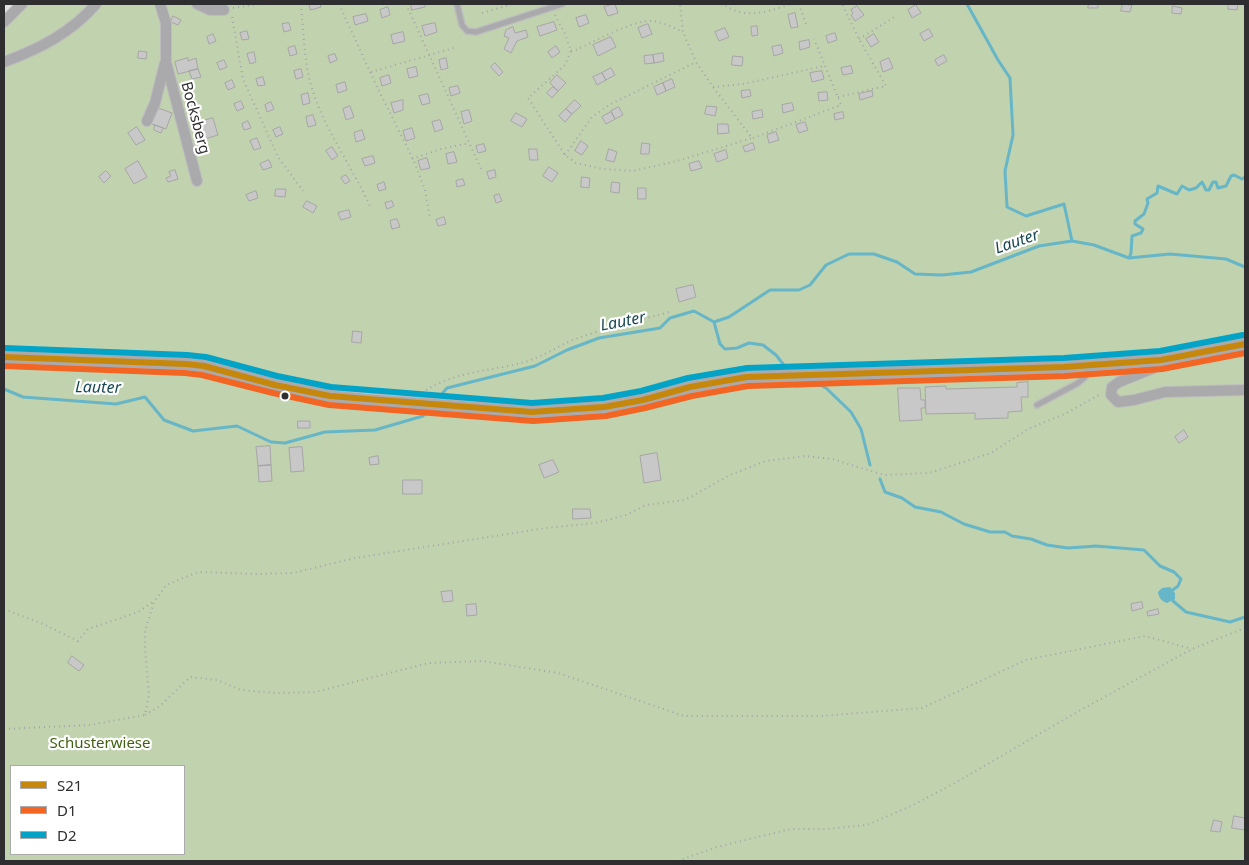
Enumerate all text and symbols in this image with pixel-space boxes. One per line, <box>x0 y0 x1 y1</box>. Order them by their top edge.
street label: Bocksberg <box>177 80 213 156</box>
water label: Lauter <box>992 225 1042 259</box>
water label: Lauter <box>599 308 647 336</box>
water label: Lauter <box>75 378 121 398</box>
unlabelled marker <box>280 391 290 401</box>
park label: Schusterwiese <box>50 735 150 753</box>
legend <box>10 765 185 855</box>
text: S21 <box>57 775 82 795</box>
text: D1 <box>57 800 77 820</box>
text: D2 <box>57 825 77 845</box>

